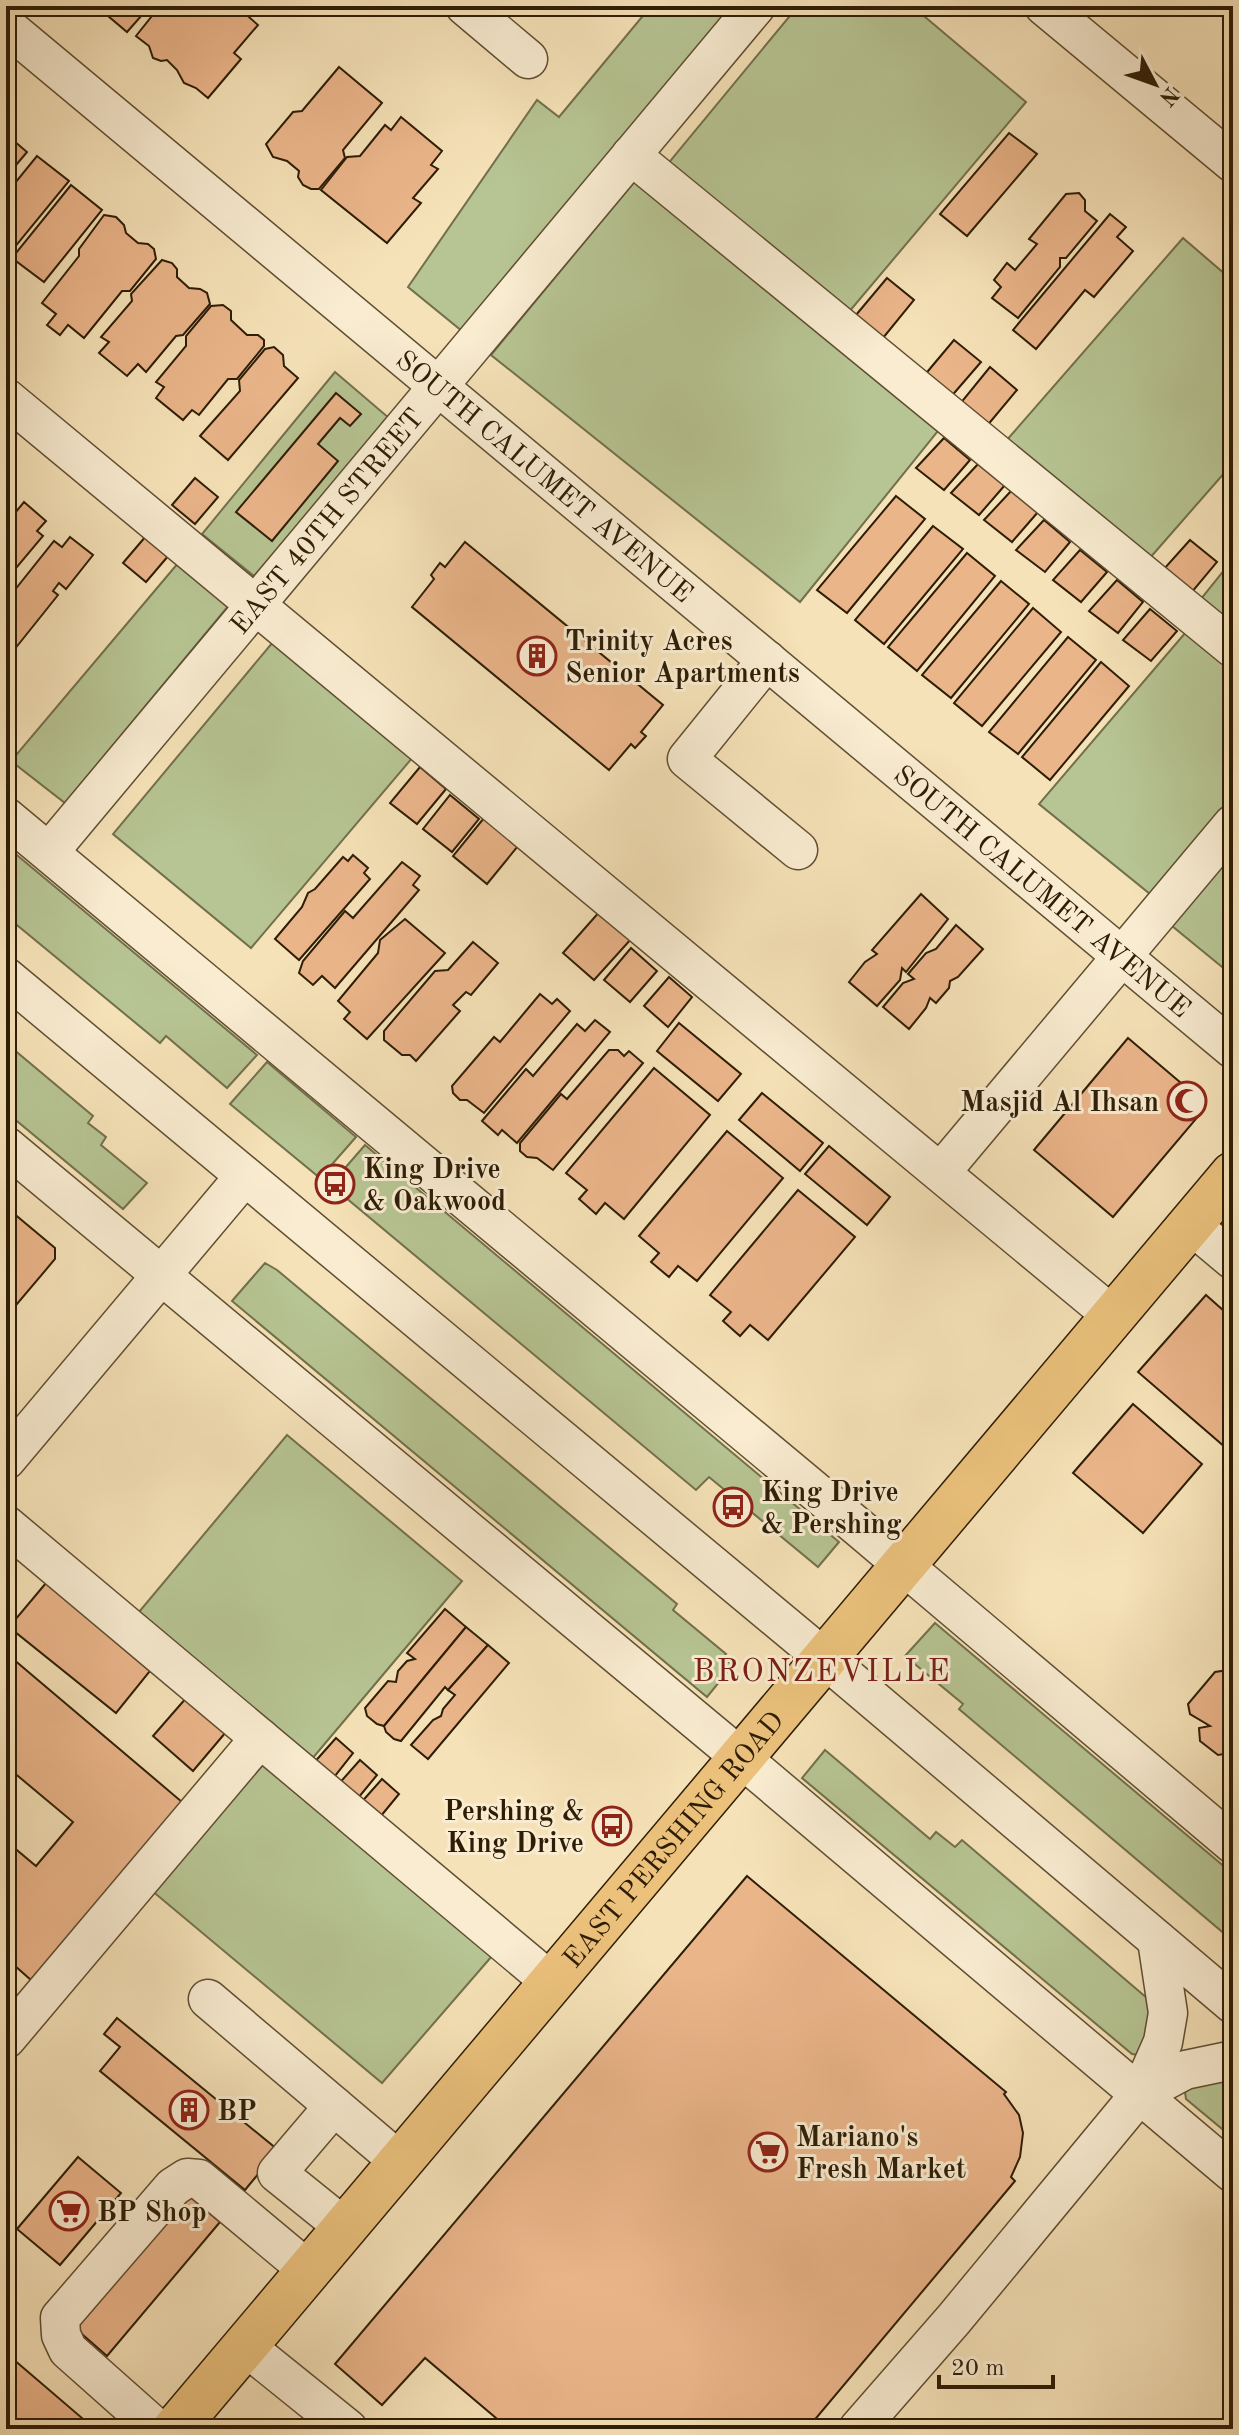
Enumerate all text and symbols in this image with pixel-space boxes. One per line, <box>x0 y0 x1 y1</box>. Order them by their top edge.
north arrow <box>1115 44 1195 124</box>
text: N <box>1155 82 1182 110</box>
street label: SOUTH CALUMET AVENUE <box>390 346 697 609</box>
street label: EAST 40TH STREET <box>226 404 430 641</box>
place label: Trinity Acres Senior Apartments <box>565 629 800 689</box>
building icon: Trinity Acres Senior Apartments <box>516 635 558 677</box>
street label: SOUTH CALUMET AVENUE <box>887 761 1195 1024</box>
mosque icon: Masjid Al Ihsan <box>1166 1080 1208 1122</box>
place label: Masjid Al Ihsan <box>960 1090 1159 1118</box>
place label: King Drive & Oakwood <box>363 1157 506 1217</box>
bus stop icon: King Drive & Oakwood <box>314 1163 356 1205</box>
place label: King Drive & Pershing <box>761 1480 902 1540</box>
bus stop icon: King Drive & Pershing <box>712 1486 754 1528</box>
district label: BRONZEVILLE <box>692 1657 952 1689</box>
street label: EAST PERSHING ROAD <box>559 1707 791 1974</box>
place label: Pershing & King Drive <box>443 1799 584 1859</box>
bus stop icon: Pershing & King Drive <box>591 1805 633 1847</box>
building icon: BP <box>168 2089 210 2131</box>
place label: BP <box>217 2099 257 2127</box>
place label: Mariano's Fresh Market <box>796 2125 966 2185</box>
supermarket icon: Mariano's Fresh Market <box>747 2131 789 2173</box>
supermarket icon: BP Shop <box>48 2190 90 2232</box>
place label: BP Shop <box>97 2200 207 2228</box>
scale bar <box>939 2339 1053 2389</box>
text: 20 m <box>951 2357 1005 2381</box>

